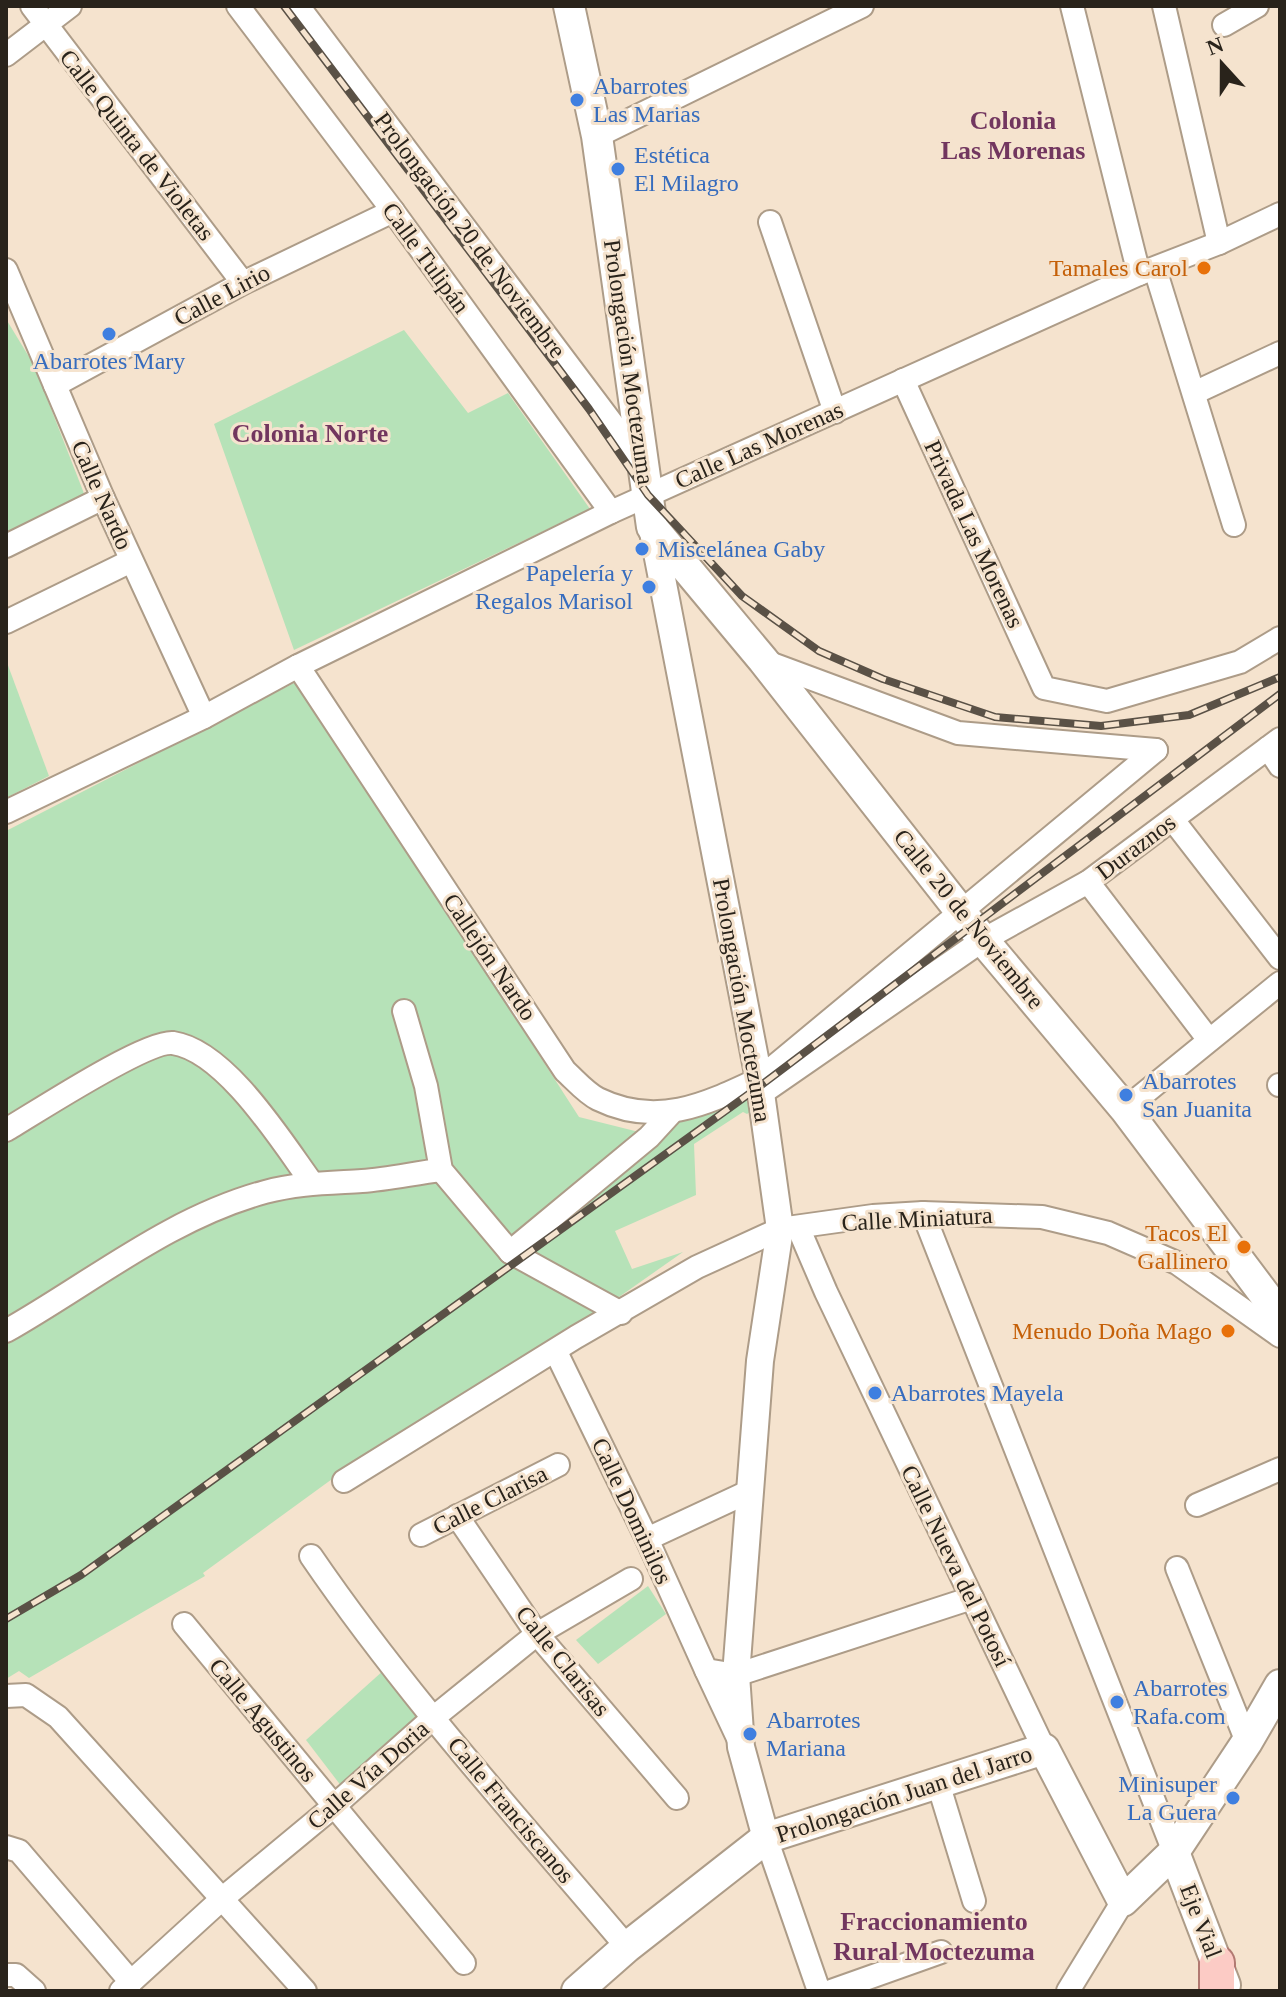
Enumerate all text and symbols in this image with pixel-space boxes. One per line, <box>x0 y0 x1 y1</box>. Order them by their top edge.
north arrow <box>1182 24 1262 104</box>
text: N <box>1203 31 1227 60</box>
street label: Calle Quinta de Violetas <box>54 45 220 245</box>
place label: Abarrotes Las Marias <box>593 73 700 127</box>
marker: Abarrotes Las Marias <box>568 91 586 109</box>
district label: Colonia Las Morenas <box>941 106 1085 165</box>
street label: Prolongación 20 de Noviembre <box>369 107 571 363</box>
place label: Estética El Milagro <box>634 142 739 196</box>
marker: Estética El Milagro <box>609 160 627 178</box>
street label: Calle Tulipán <box>377 198 475 318</box>
street label: Prolongación Moctezuma <box>599 238 659 487</box>
place label: Tamales Carol <box>1049 255 1188 281</box>
street label: Calle Lirio <box>170 259 274 331</box>
marker: Tamales Carol <box>1195 259 1213 277</box>
marker: Abarrotes Mary <box>100 325 118 343</box>
place label: Abarrotes Mary <box>33 348 185 374</box>
street label: Calle Las Morenas <box>671 396 847 494</box>
district label: Colonia Norte <box>232 419 388 448</box>
street label: Calle Nardo <box>66 436 138 554</box>
street label: Privada Las Morenas <box>919 436 1029 632</box>
place label: Miscelánea Gaby <box>658 536 825 562</box>
marker: Miscelánea Gaby <box>633 540 651 558</box>
place label: Papelería y Regalos Marisol <box>475 560 633 614</box>
marker: Papelería y Regalos Marisol <box>640 578 658 596</box>
street label: Duraznos <box>1091 809 1181 885</box>
street label: Calle 20 de Noviembre <box>889 824 1049 1014</box>
street label: Prolongación Moctezuma <box>708 876 776 1124</box>
street label: Callejón Nardo <box>438 889 542 1025</box>
place label: Abarrotes San Juanita <box>1142 1068 1252 1122</box>
marker: Abarrotes San Juanita <box>1117 1086 1135 1104</box>
street label: Calle Miniatura <box>841 1202 994 1236</box>
place label: Tacos El Gallinero <box>1137 1220 1228 1274</box>
marker: Tacos El Gallinero <box>1235 1238 1253 1256</box>
place label: Menudo Doña Mago <box>1012 1318 1212 1344</box>
marker: Menudo Doña Mago <box>1219 1322 1237 1340</box>
place label: Abarrotes Mayela <box>891 1380 1064 1406</box>
marker: Abarrotes Mayela <box>866 1384 884 1402</box>
street label: Calle Dominilos <box>587 1434 677 1588</box>
street label: Calle Clarisa <box>429 1460 552 1540</box>
street label: Calle Nueva del Potosí <box>896 1461 1016 1671</box>
street label: Calle Clarisas <box>511 1601 615 1721</box>
street label: Calle Agustinos <box>204 1653 322 1787</box>
place label: Abarrotes Rafa.com <box>1133 1675 1228 1729</box>
marker: Abarrotes Rafa.com <box>1108 1693 1126 1711</box>
place label: Abarrotes Mariana <box>766 1707 861 1761</box>
street label: Calle Vía Doria <box>302 1715 434 1835</box>
marker: Abarrotes Mariana <box>741 1725 759 1743</box>
street label: Calle Franciscanos <box>443 1732 579 1888</box>
street label: Prolongación Juan del Jarro <box>773 1740 1035 1848</box>
place label: Minisuper La Guera <box>1118 1771 1217 1825</box>
marker: Minisuper La Guera <box>1224 1789 1242 1807</box>
street label: Eje Vial <box>1175 1880 1227 1962</box>
district label: Fraccionamiento Rural Moctezuma <box>833 1907 1035 1966</box>

